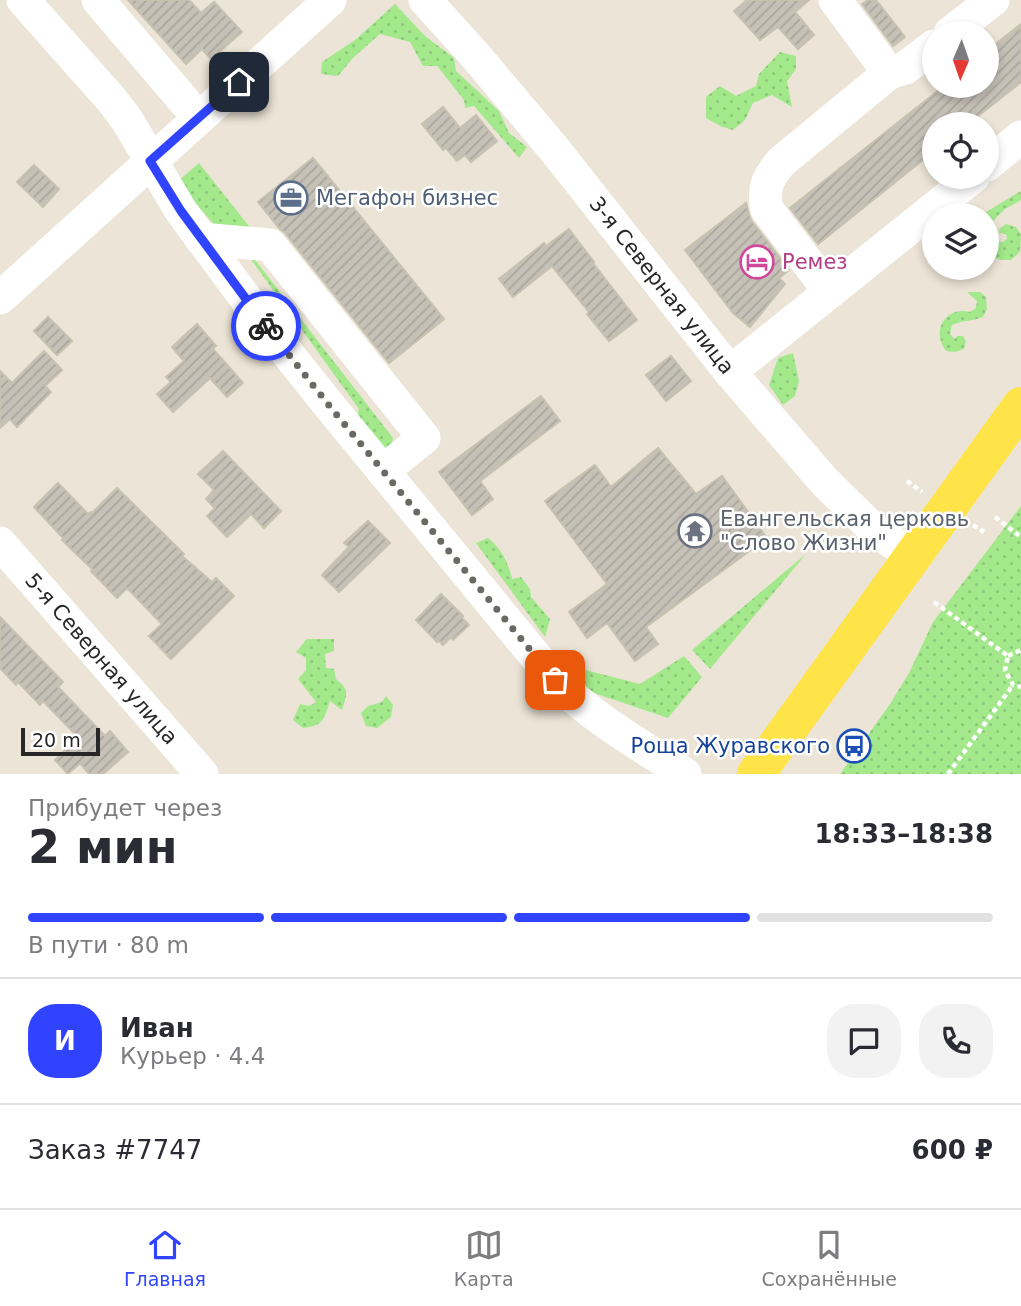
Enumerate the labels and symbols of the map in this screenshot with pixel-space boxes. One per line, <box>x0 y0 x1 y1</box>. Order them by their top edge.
north arrow <box>922 21 999 98</box>
pin <box>209 52 269 112</box>
office icon: Мегафон бизнес <box>272 179 310 217</box>
place label: Мегафон бизнес <box>316 186 498 210</box>
street label: 3-я Северная улица <box>584 192 739 379</box>
hotel icon: Ремез <box>738 243 776 281</box>
place label: Ремез <box>782 250 848 274</box>
courier <box>231 291 301 361</box>
place label: Евангельская церковь "Слово Жизни" <box>720 507 969 555</box>
temple icon: Евангельская церковь "Слово Жизни" <box>676 512 714 550</box>
street label: 5-я Северная улица <box>20 569 183 749</box>
pin <box>525 650 585 710</box>
scale bar <box>21 725 100 757</box>
bus stop icon: Роща Журавского <box>835 727 873 765</box>
place label: Роща Журавского <box>631 734 830 758</box>

